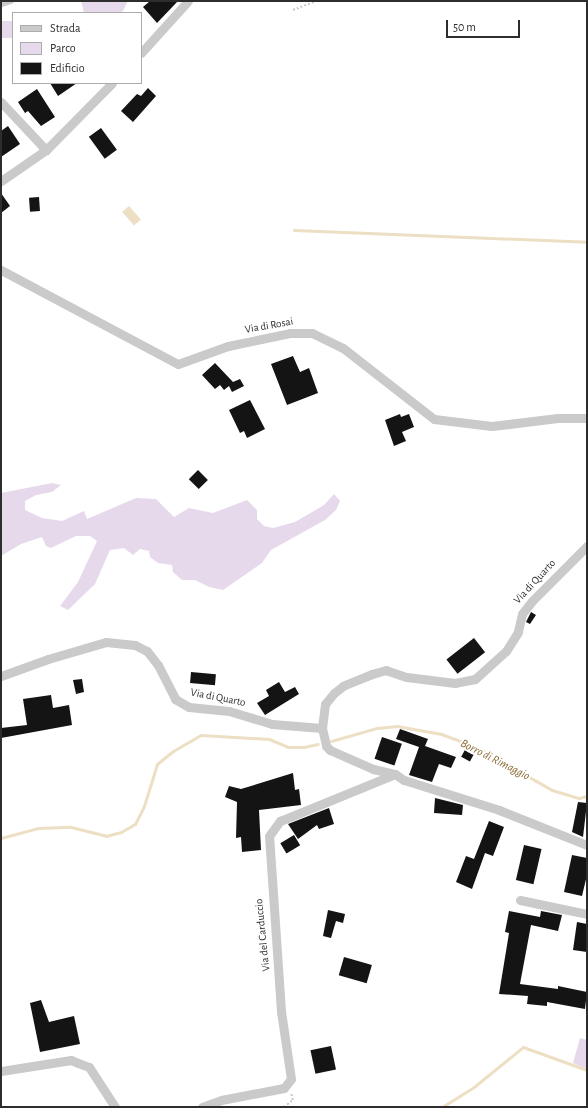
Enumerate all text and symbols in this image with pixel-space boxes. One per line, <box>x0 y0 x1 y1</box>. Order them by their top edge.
legend <box>12 12 142 84</box>
scale bar <box>448 12 522 38</box>
text: 50 m <box>453 21 476 33</box>
text: Strada <box>50 22 81 34</box>
text: Parco <box>50 42 76 54</box>
text: Edificio <box>50 62 85 74</box>
street label: Via di Rosai <box>244 315 294 337</box>
street label: Via di Quarto <box>511 557 559 607</box>
street label: Via di Quarto <box>189 686 247 710</box>
water label: Borro di Rimaggio <box>458 736 532 784</box>
street label: Via del Carduccio <box>253 898 273 972</box>

